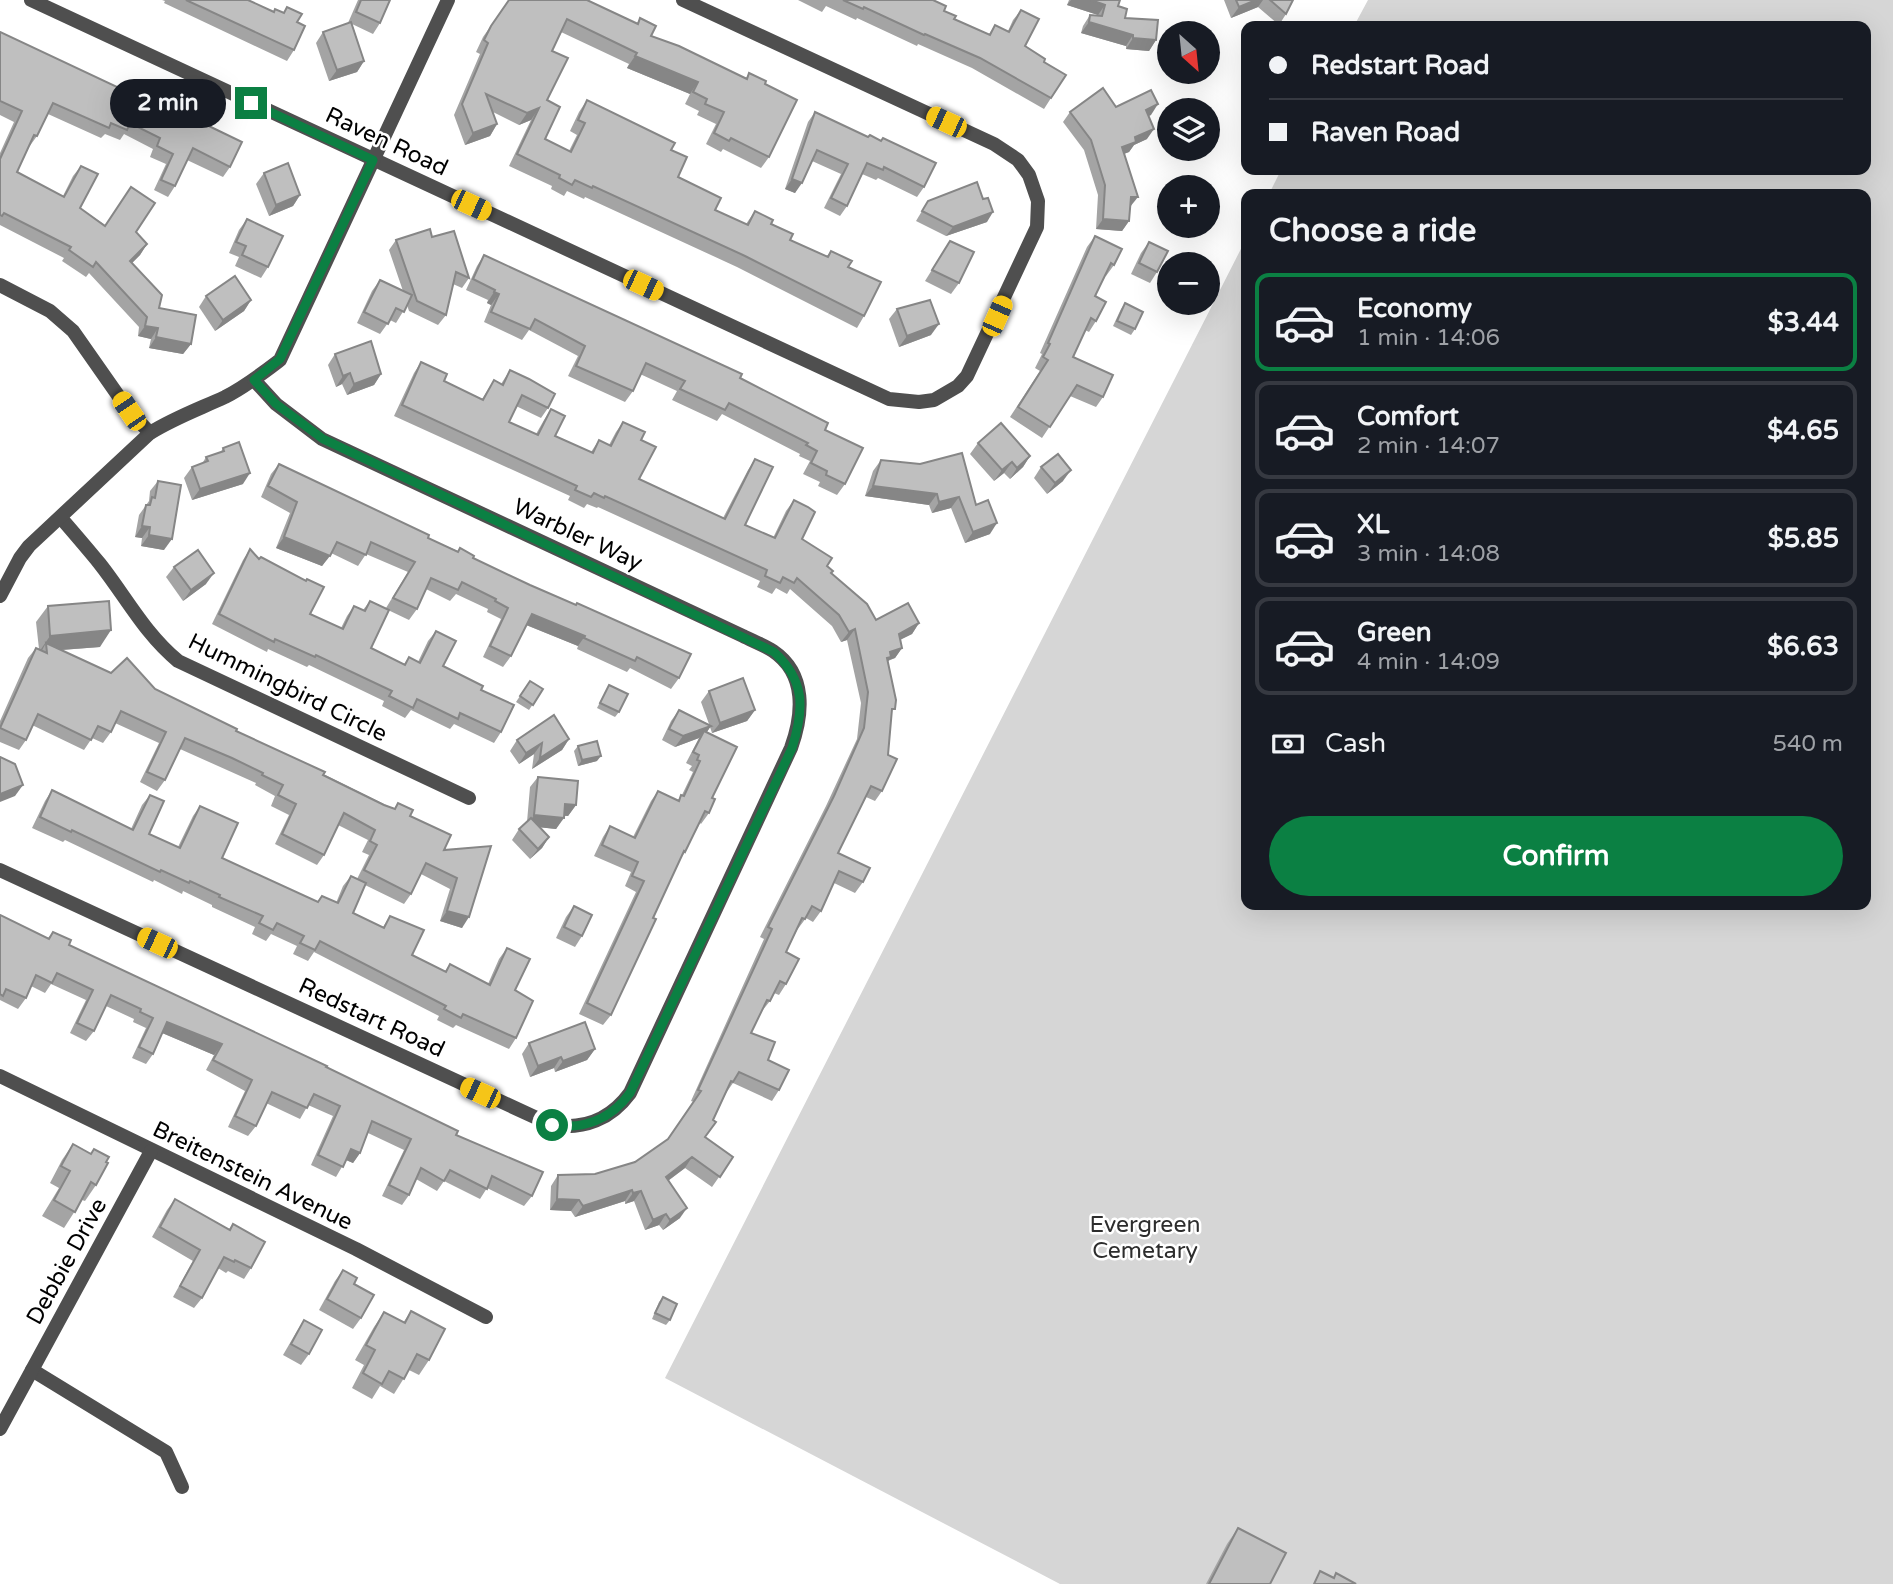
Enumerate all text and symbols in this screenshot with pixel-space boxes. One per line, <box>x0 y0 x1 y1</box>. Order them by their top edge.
north arrow <box>1157 21 1220 84</box>
map controls <box>1157 21 1220 315</box>
text: Redstart Road <box>1311 50 1490 81</box>
callout: 2 min <box>111 78 226 128</box>
route end <box>235 87 267 119</box>
text: 2 min <box>137 89 199 117</box>
button: layers <box>1157 98 1220 161</box>
street label: Raven Road <box>321 101 452 182</box>
car <box>923 104 970 140</box>
text: Raven Road <box>1311 117 1460 148</box>
button: + <box>1157 175 1220 238</box>
car <box>448 187 495 223</box>
text: Choose a ride <box>1269 212 1476 250</box>
button: − <box>1157 252 1220 315</box>
car <box>620 267 667 303</box>
icon: car <box>1273 291 1336 354</box>
car <box>979 293 1016 339</box>
text: Economy <box>1357 293 1472 324</box>
text: $3.44 <box>1768 307 1839 338</box>
text: 1 min · 14:06 <box>1357 324 1500 352</box>
car <box>109 388 150 434</box>
icon: car <box>1273 399 1336 462</box>
text: Comfort <box>1357 401 1459 432</box>
text: $4.65 <box>1767 415 1839 446</box>
text: 2 min · 14:07 <box>1357 432 1500 460</box>
street label: Warbler Way <box>508 493 647 577</box>
icon: car <box>1273 507 1336 570</box>
text: XL <box>1357 509 1389 540</box>
text: $5.85 <box>1768 523 1839 554</box>
text: 3 min · 14:08 <box>1357 540 1500 568</box>
icon: car <box>1273 615 1336 678</box>
text: Green <box>1357 617 1432 648</box>
street label: Hummingbird Circle <box>183 628 392 748</box>
text: $6.63 <box>1767 631 1839 662</box>
text: 4 min · 14:09 <box>1357 648 1500 676</box>
icon: cash <box>1269 725 1307 763</box>
text: Cash <box>1325 728 1386 759</box>
text: 540 m <box>1773 730 1843 758</box>
button: Confirm <box>1269 816 1843 896</box>
car <box>134 925 181 961</box>
street label: Redstart Road <box>294 972 449 1064</box>
car <box>457 1075 504 1111</box>
route start <box>536 1109 568 1141</box>
street label: Breitenstein Avenue <box>148 1115 357 1237</box>
street label: Debbie Drive <box>21 1193 113 1330</box>
park label: Evergreen Cemetary <box>1090 1211 1200 1265</box>

